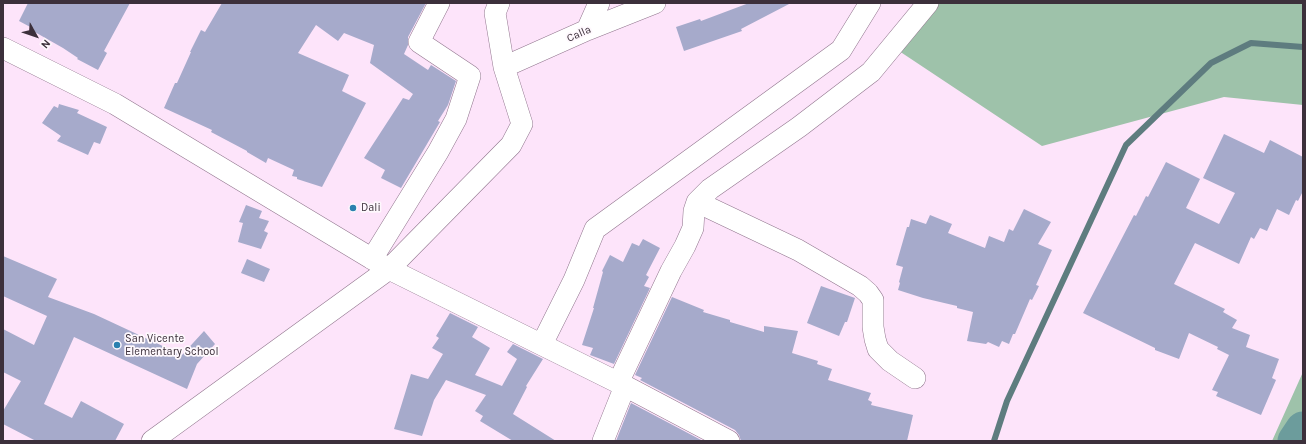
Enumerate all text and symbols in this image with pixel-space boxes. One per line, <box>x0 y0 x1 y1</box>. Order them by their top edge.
north arrow <box>16 16 56 56</box>
street label: Calla <box>565 23 593 45</box>
text: N <box>38 37 53 51</box>
place label: Dali <box>361 201 381 215</box>
marker: Dali <box>348 203 358 213</box>
place label: San Vicente Elementary School <box>125 332 218 358</box>
marker: San Vicente Elementary School <box>112 340 122 350</box>

